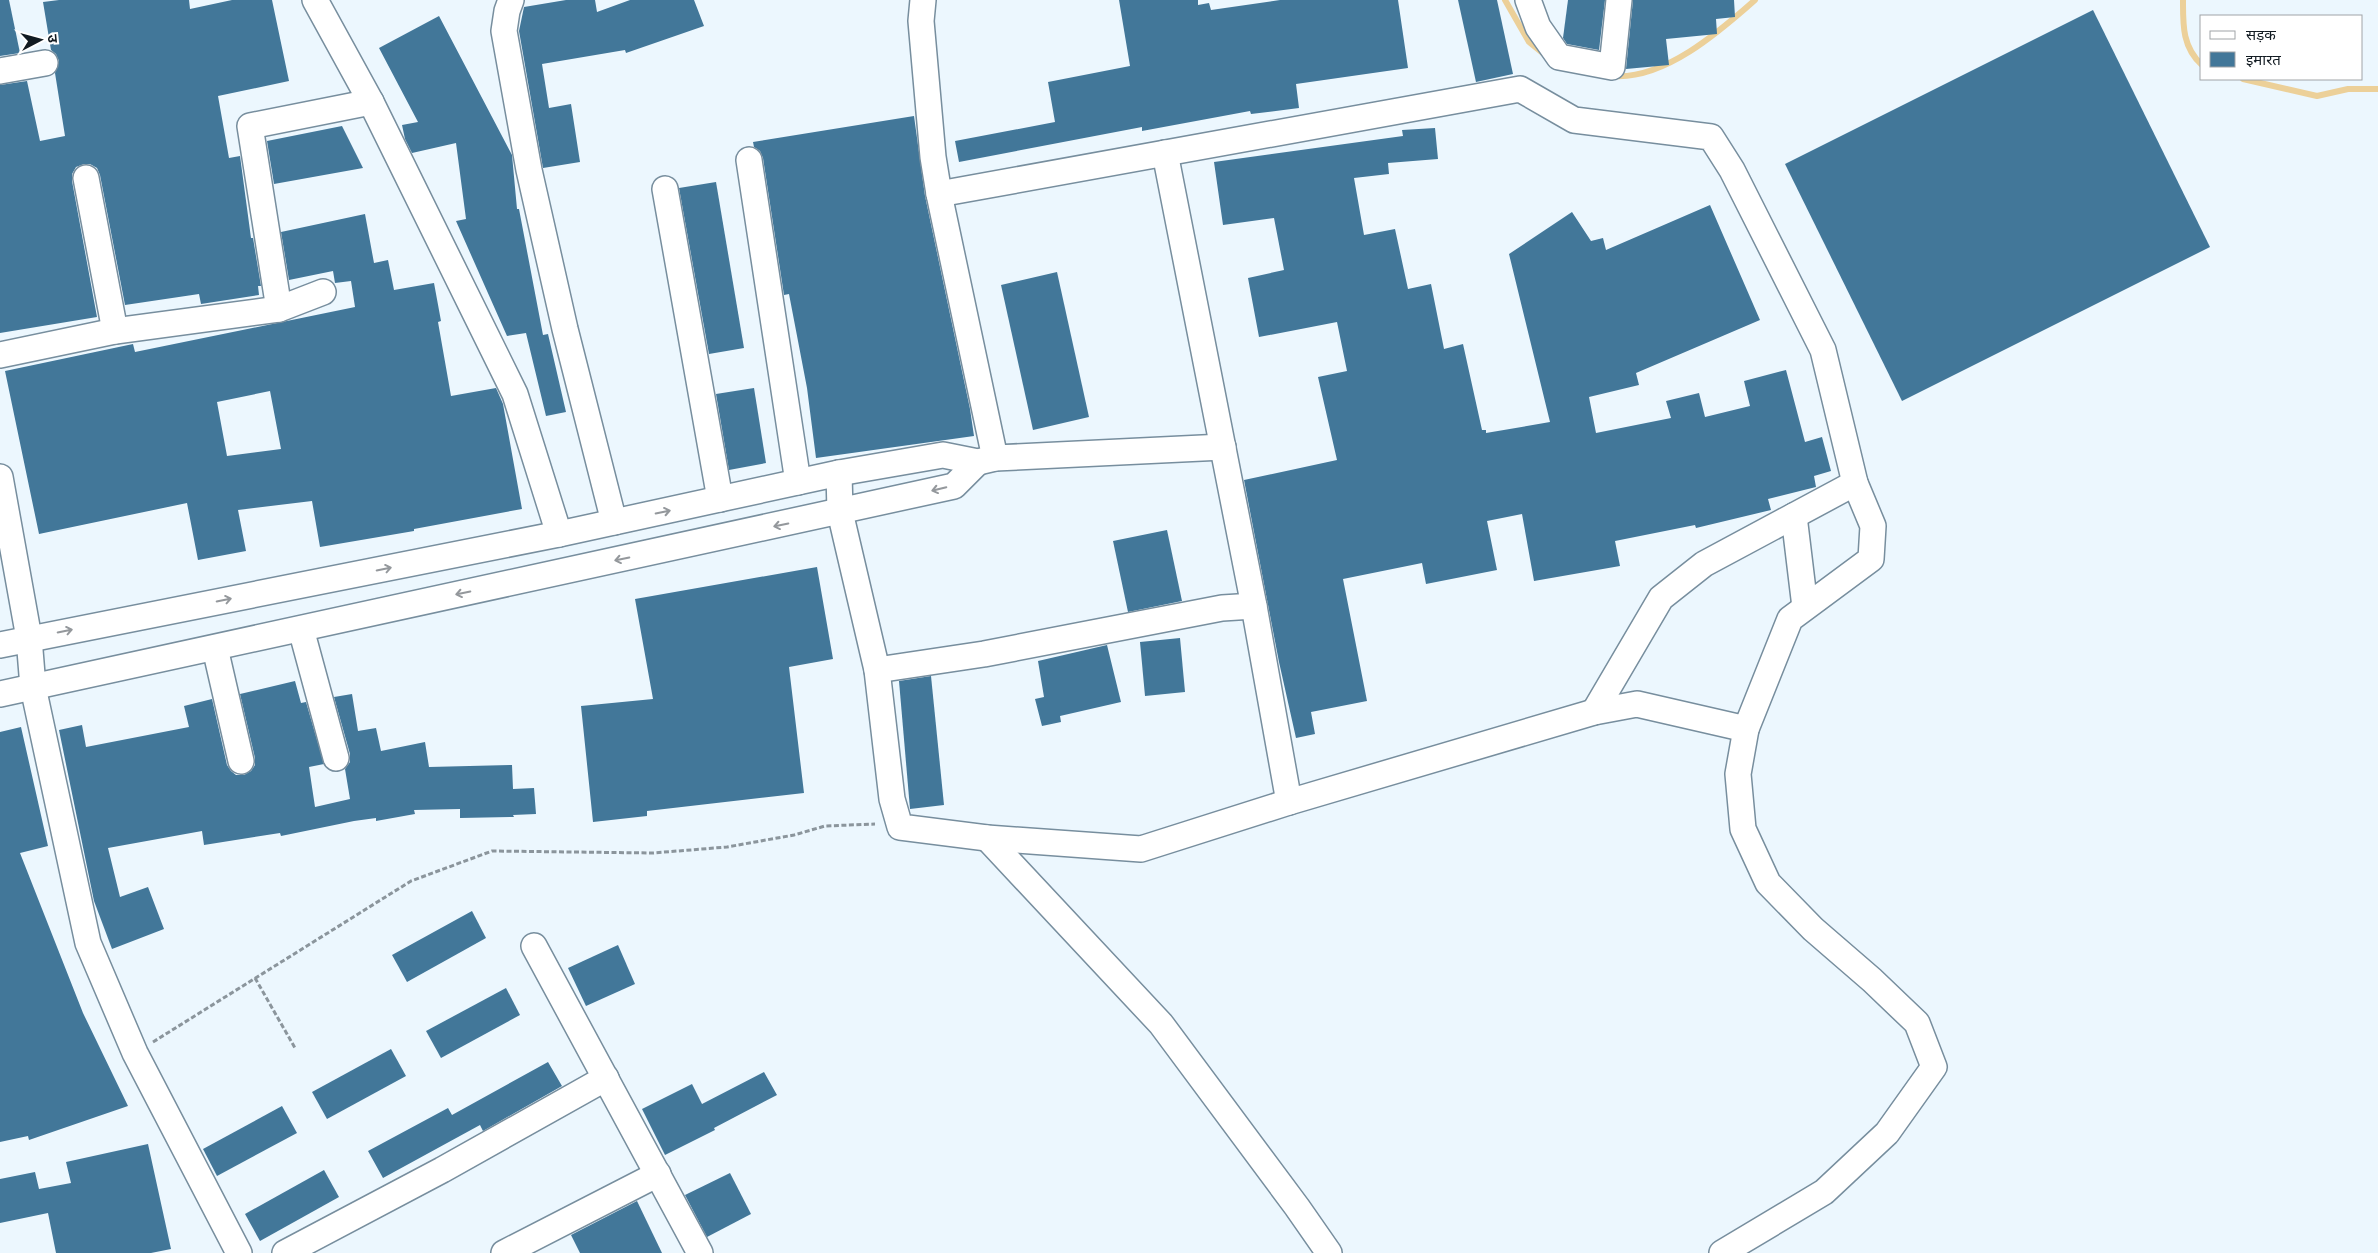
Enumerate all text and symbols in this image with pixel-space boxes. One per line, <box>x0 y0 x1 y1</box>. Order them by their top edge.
north arrow <box>15 15 65 65</box>
legend <box>2200 15 2363 80</box>
text: सड़क <box>2246 26 2276 44</box>
text: उ <box>44 34 61 44</box>
text: इमारत <box>2246 51 2281 69</box>
one-way arrow <box>932 485 948 494</box>
one-way arrow <box>655 506 671 516</box>
one-way arrow <box>773 520 789 530</box>
one-way arrow <box>614 555 630 564</box>
one-way arrow <box>375 563 391 573</box>
one-way arrow <box>455 589 471 598</box>
one-way arrow <box>216 595 232 604</box>
one-way arrow <box>57 626 73 636</box>

